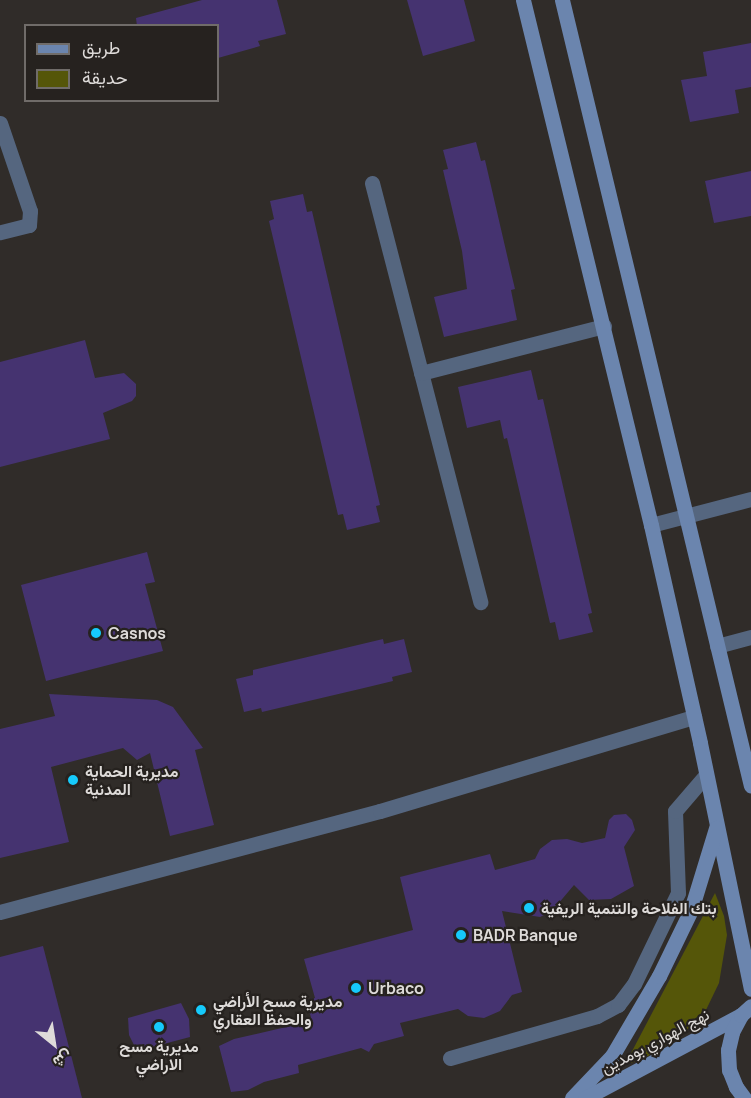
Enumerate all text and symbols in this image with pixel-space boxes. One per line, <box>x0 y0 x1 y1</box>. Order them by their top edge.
legend <box>24 24 219 102</box>
text: طريق <box>82 35 120 59</box>
text: حديقة <box>82 65 128 89</box>
place label: Casnos <box>108 623 166 643</box>
marker: Casnos <box>89 626 103 640</box>
place label: مديرية الحماية المدنية <box>85 761 178 799</box>
marker: مديرية الحماية المدنية <box>66 773 80 787</box>
place label: بتك الفلاحة والتنمية الريفية <box>541 898 717 918</box>
marker: بتك الفلاحة والتنمية الريفية <box>522 901 536 915</box>
place label: BADR Banque <box>473 925 578 945</box>
marker: BADR Banque <box>454 928 468 942</box>
place label: Urbaco <box>368 978 424 998</box>
marker: Urbaco <box>349 981 363 995</box>
place label: مديرية مسح الأراضي والحفظ العقاري <box>213 991 342 1029</box>
marker: مديرية مسح الأراضي والحفظ العقاري <box>194 1003 208 1017</box>
street label: نهج الهواري بومدين <box>598 1004 712 1078</box>
north arrow <box>24 1014 84 1074</box>
marker: مديرية مسح الاراضي <box>152 1020 166 1034</box>
place label: مديرية مسح الاراضي <box>119 1036 199 1074</box>
text: ش <box>49 1045 77 1074</box>

